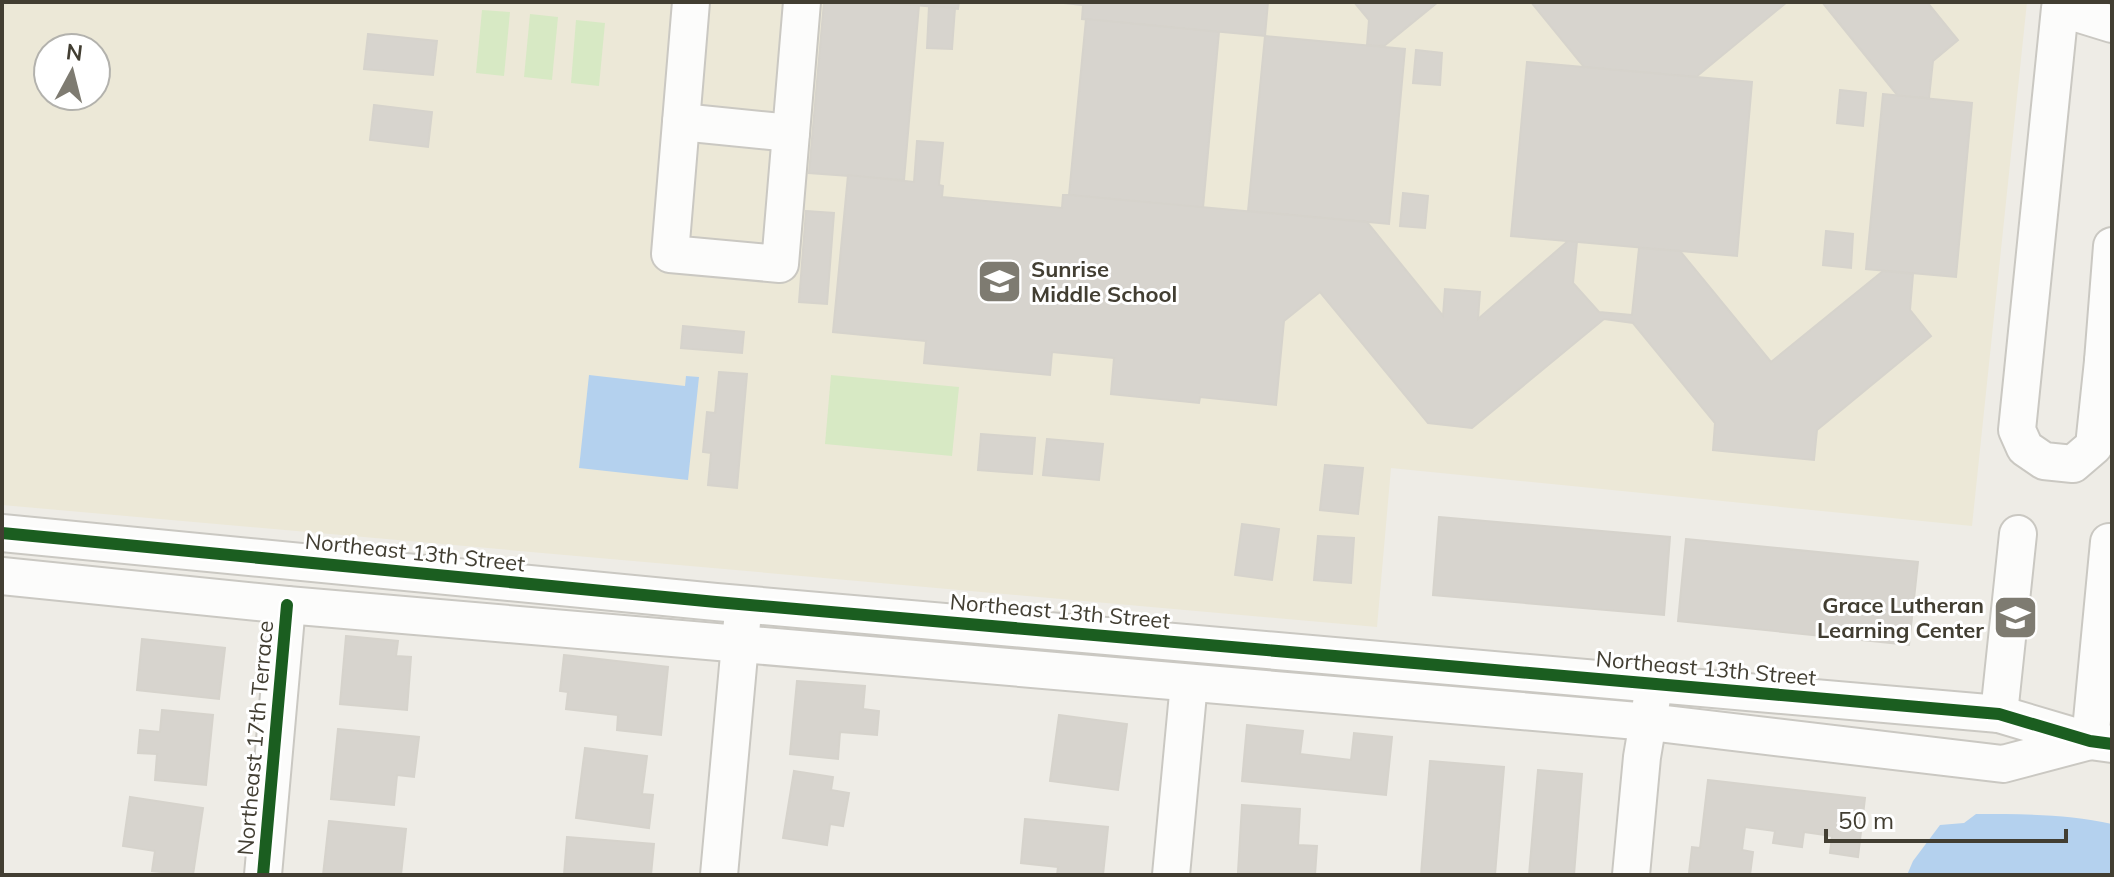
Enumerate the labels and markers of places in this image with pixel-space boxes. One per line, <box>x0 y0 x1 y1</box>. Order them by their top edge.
place label: Sunrise Middle School <box>1031 255 1177 308</box>
school or university icon: Sunrise Middle School <box>976 258 1024 306</box>
place label: Grace Lutheran Learning Center <box>1817 591 1984 644</box>
school or university icon: Grace Lutheran Learning Center <box>1991 594 2039 642</box>

